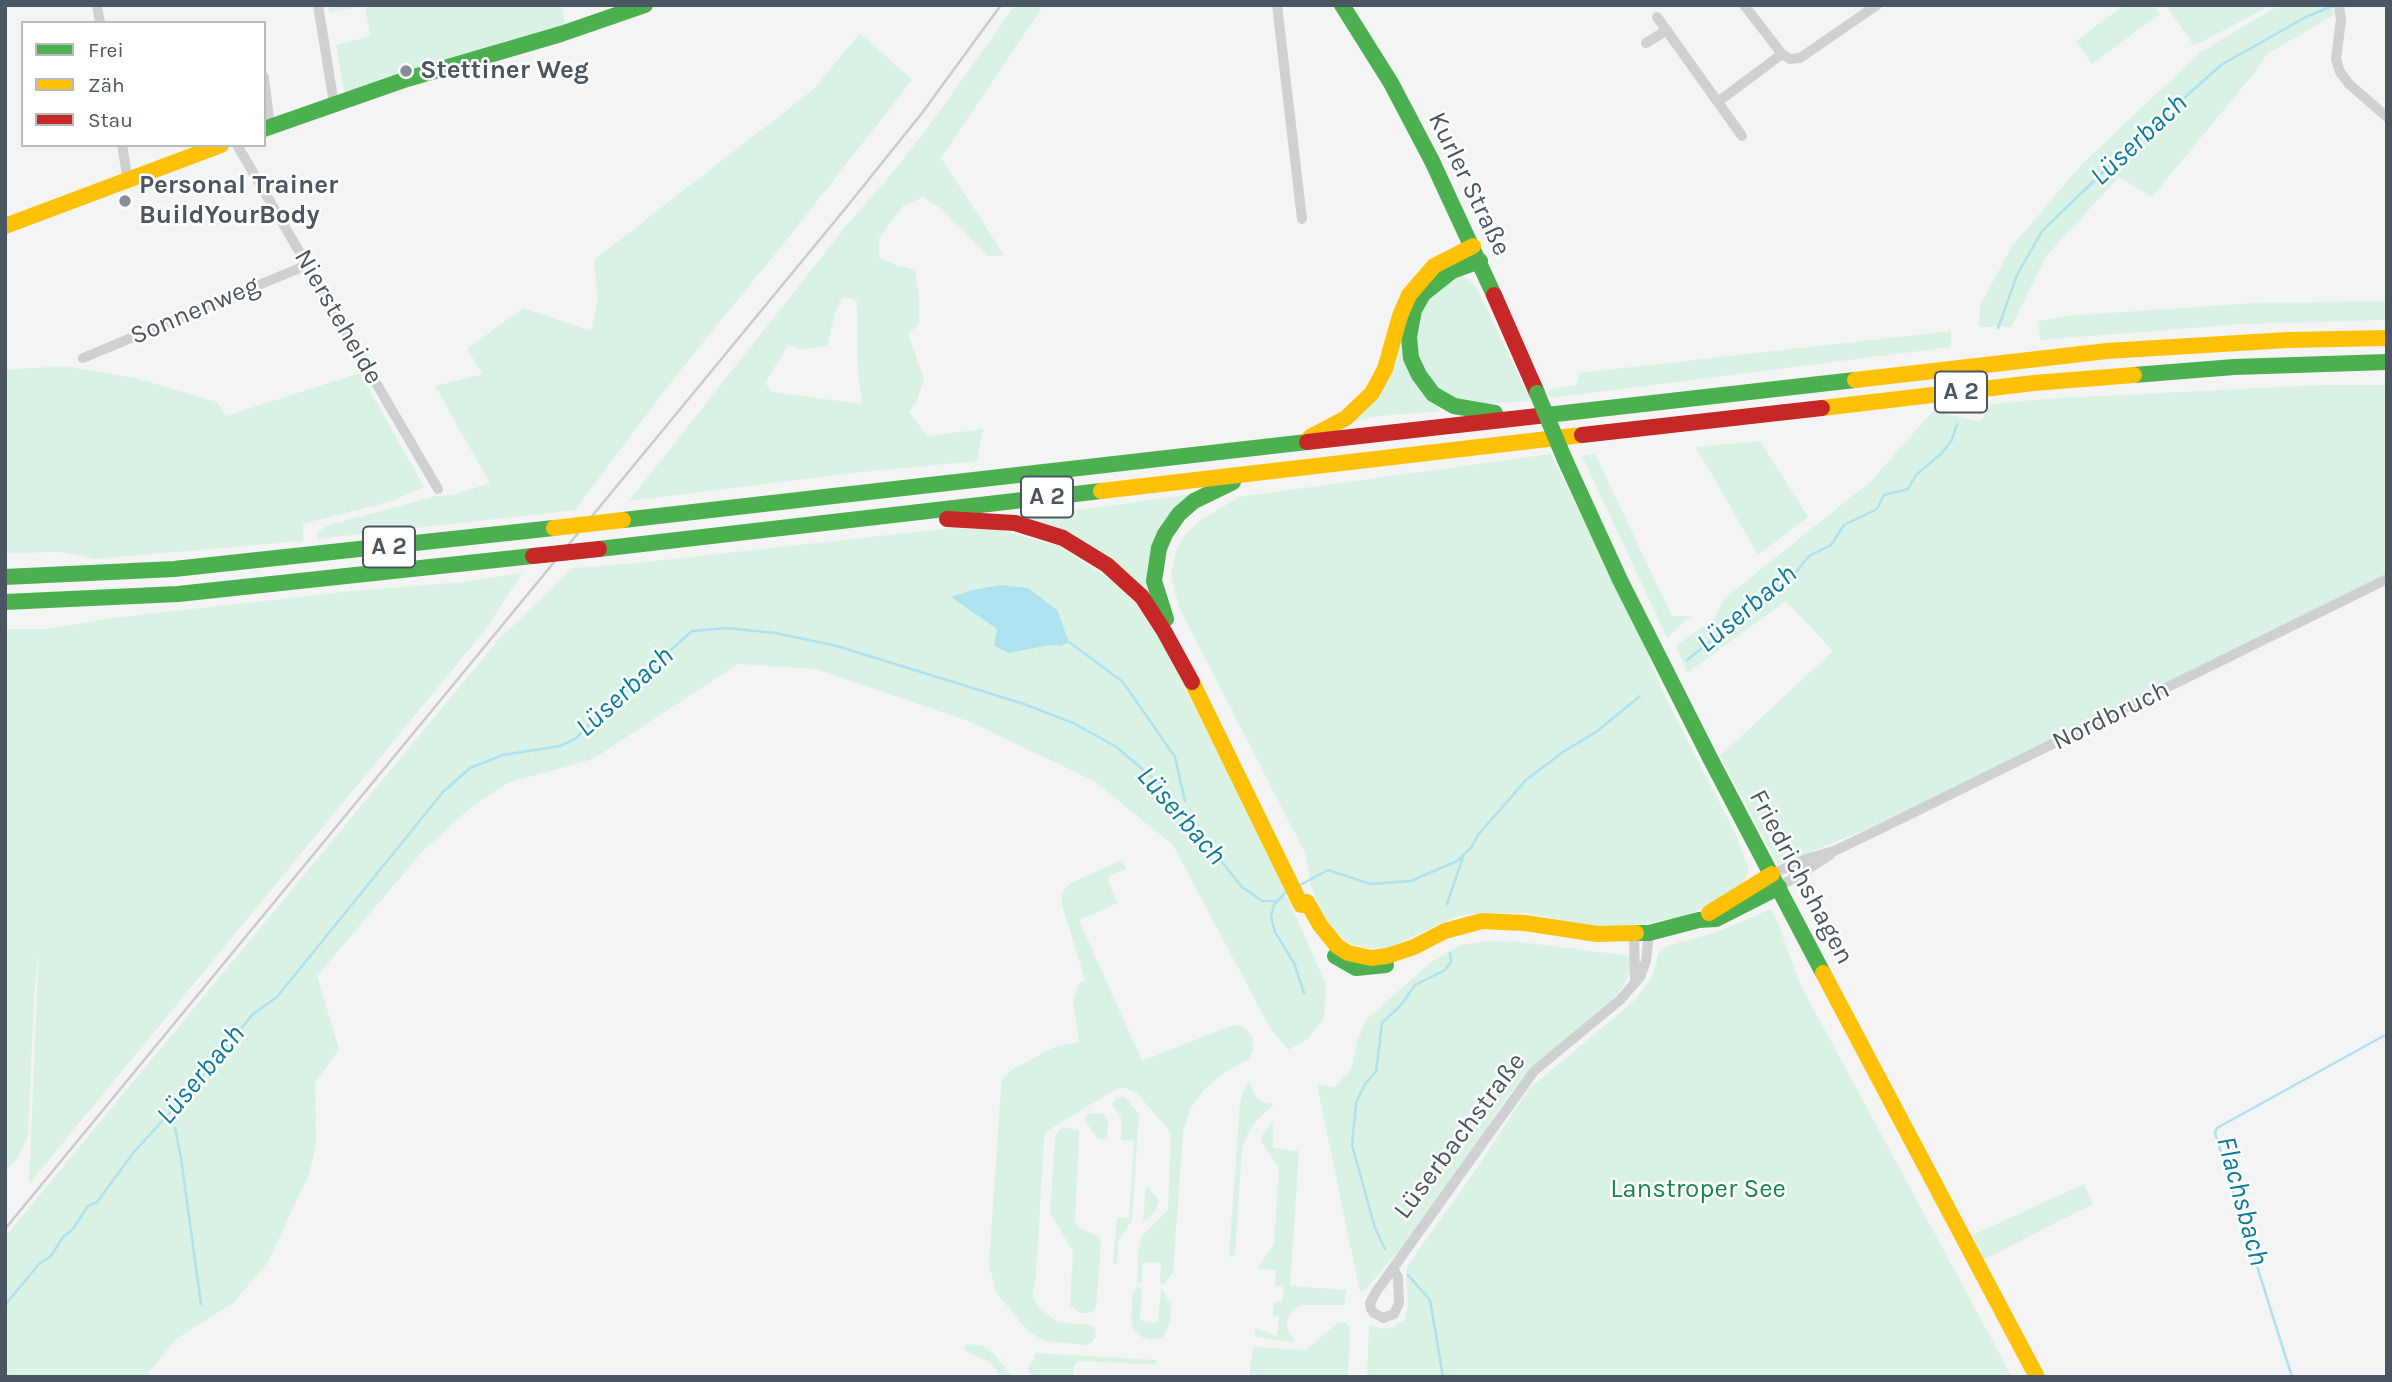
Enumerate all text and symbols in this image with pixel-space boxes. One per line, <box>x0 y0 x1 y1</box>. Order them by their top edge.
legend <box>21 21 266 147</box>
text: Frei <box>88 38 124 62</box>
place label: Stettiner Weg <box>420 55 589 87</box>
marker: Stettiner Weg <box>398 63 414 79</box>
text: Zäh <box>88 73 125 97</box>
water label: Lüserbach <box>2084 87 2194 193</box>
street label: Kurler Straße <box>1421 107 1517 261</box>
text: Stau <box>88 108 133 132</box>
place label: Personal Trainer BuildYourBody <box>139 170 338 232</box>
marker: Personal Trainer BuildYourBody <box>117 193 133 209</box>
street label: Niersteheide <box>287 244 389 390</box>
street label: Sonnenweg <box>126 270 264 352</box>
road number: A 2 <box>1935 372 1987 412</box>
road number: A 2 <box>1021 476 1073 518</box>
road number: A 2 <box>363 526 415 568</box>
water label: Lüserbach <box>1690 558 1804 660</box>
water label: Lüserbach <box>569 639 681 745</box>
street label: Nordbruch <box>2047 674 2175 758</box>
water label: Lüserbach <box>1129 760 1233 872</box>
street label: Friedrichshagen <box>1742 784 1860 970</box>
water label: Lüserbach <box>150 1018 252 1132</box>
street label: Lüserbachstraße <box>1387 1047 1533 1225</box>
water label: Flachsbach <box>2209 1132 2275 1270</box>
park label: Lanstroper See <box>1610 1174 1786 1206</box>

